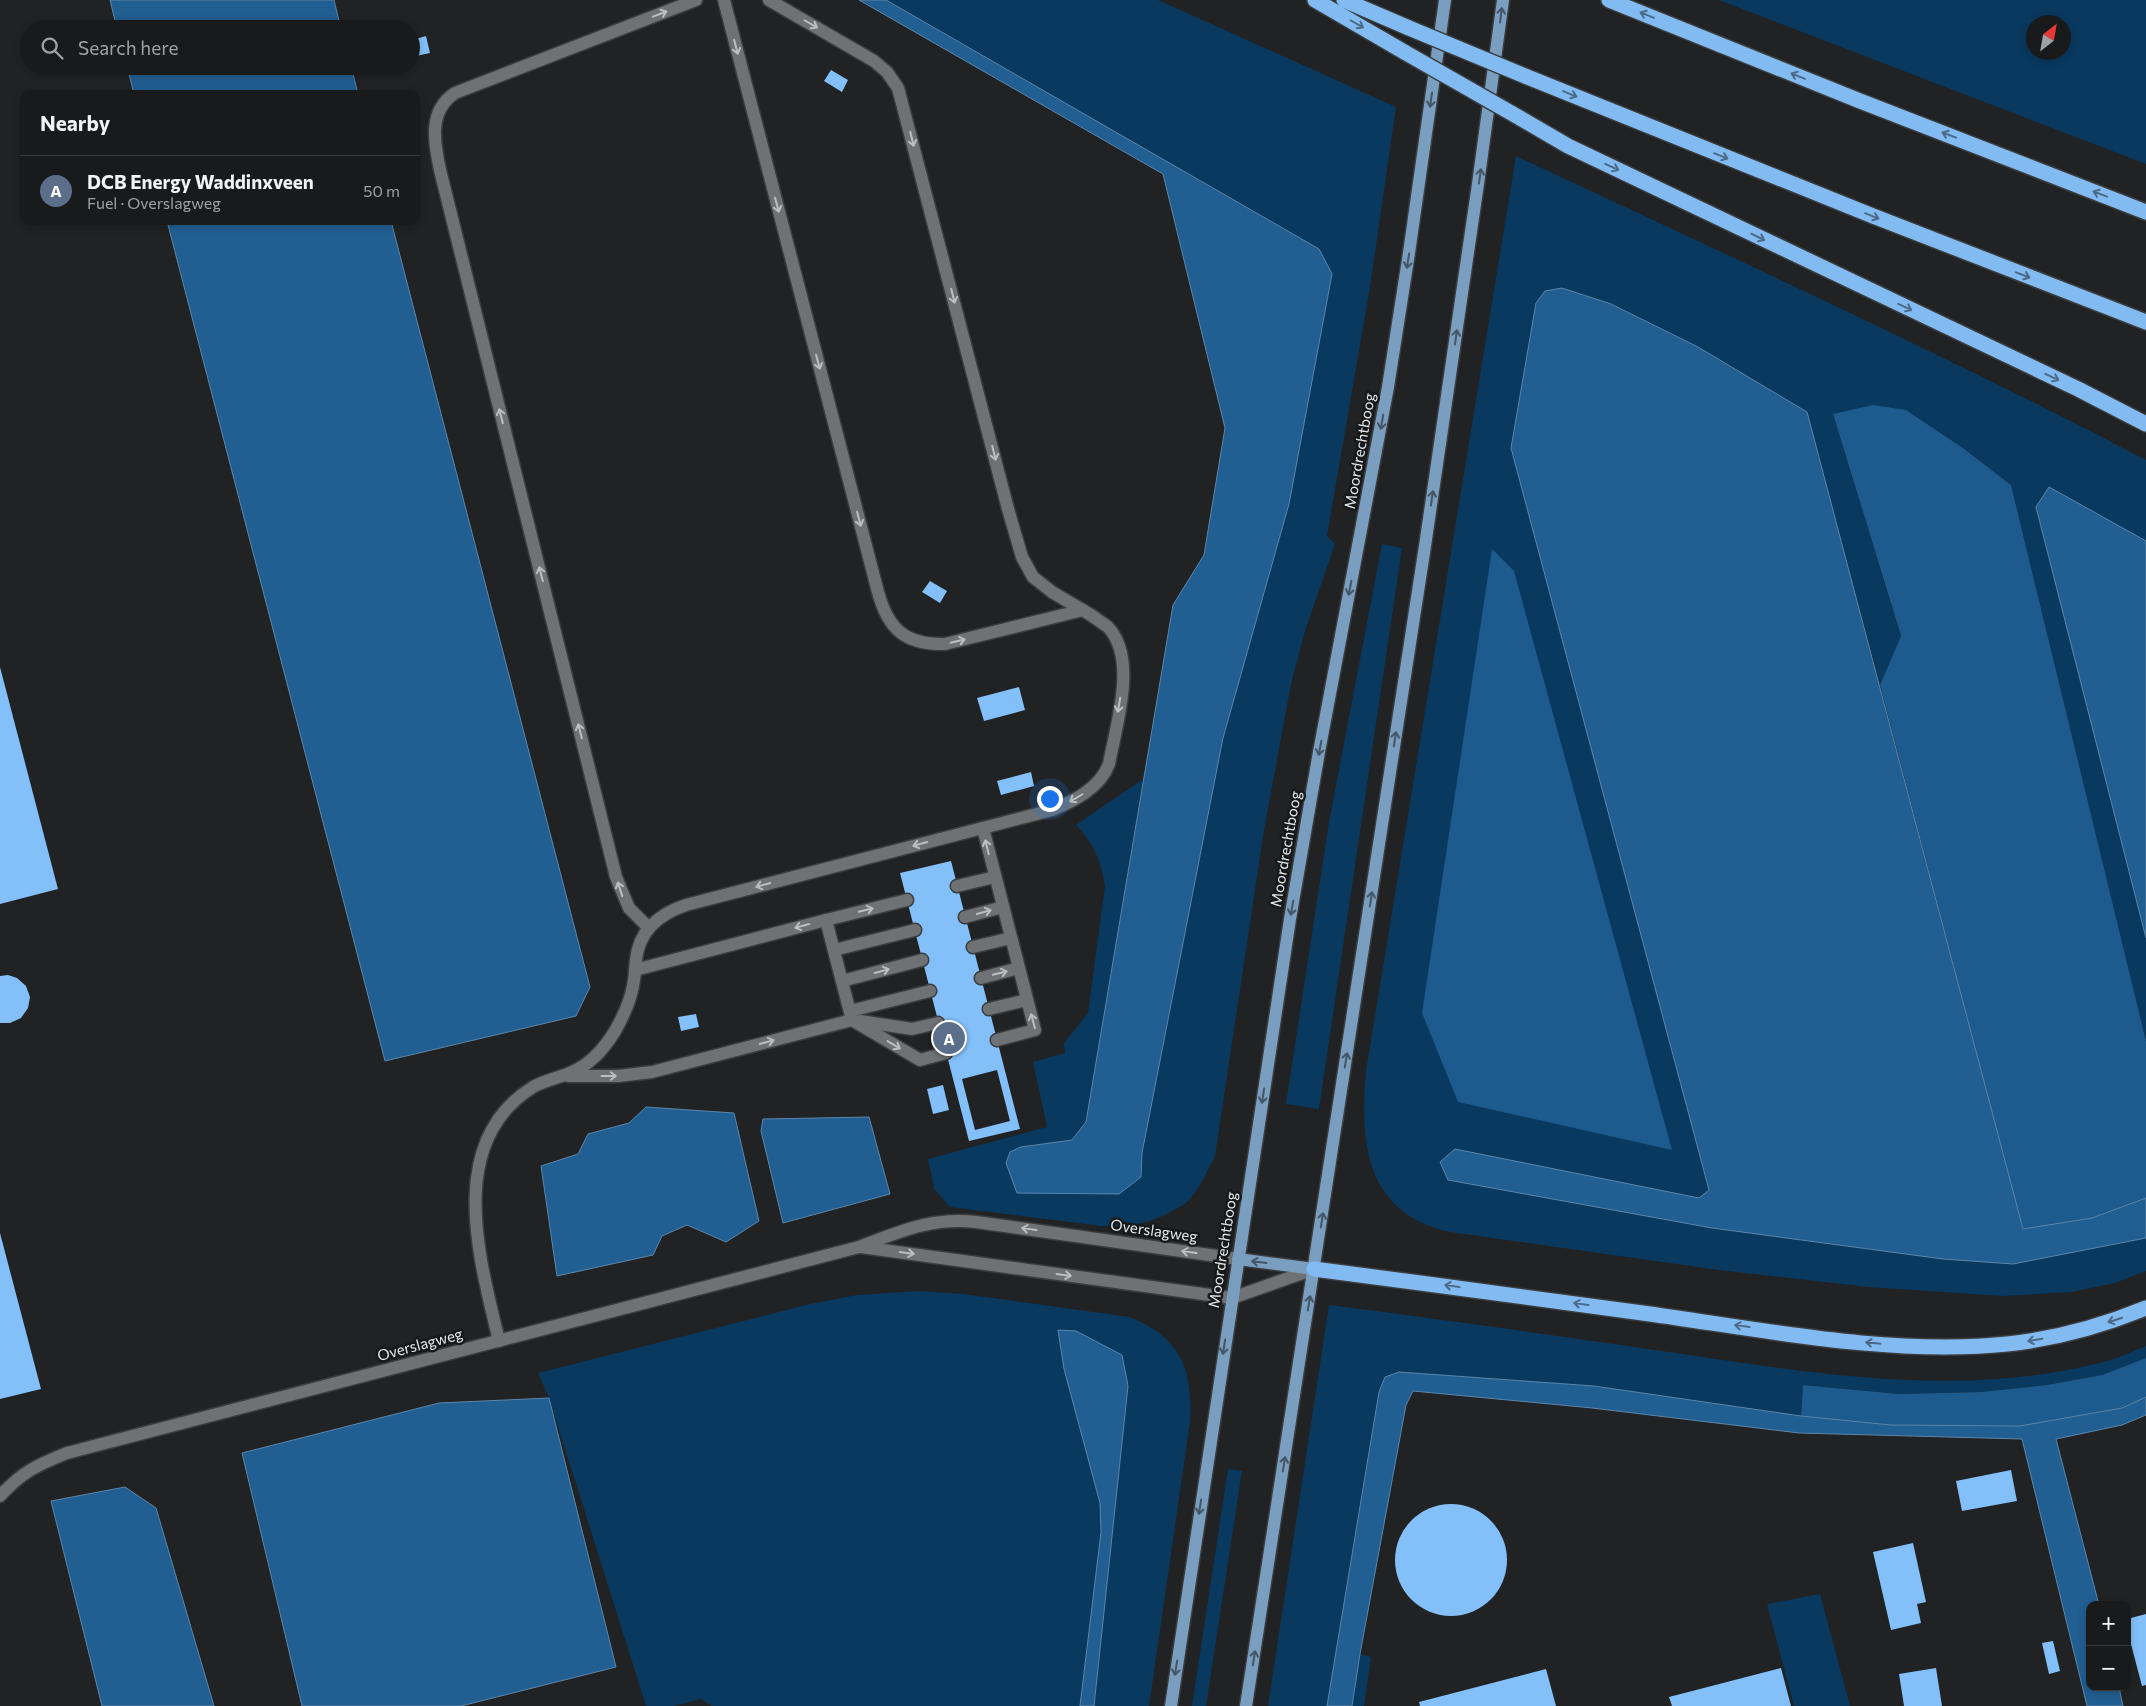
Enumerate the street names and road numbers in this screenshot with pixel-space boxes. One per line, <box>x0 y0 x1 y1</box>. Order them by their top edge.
street label: Moordrechtboog <box>1340 391 1378 510</box>
street label: Moordrechtboog <box>1266 789 1304 908</box>
street label: Moordrechtboog <box>1204 1190 1240 1309</box>
street label: Overslagweg <box>1109 1215 1199 1245</box>
street label: Overslagweg <box>375 1324 464 1364</box>

